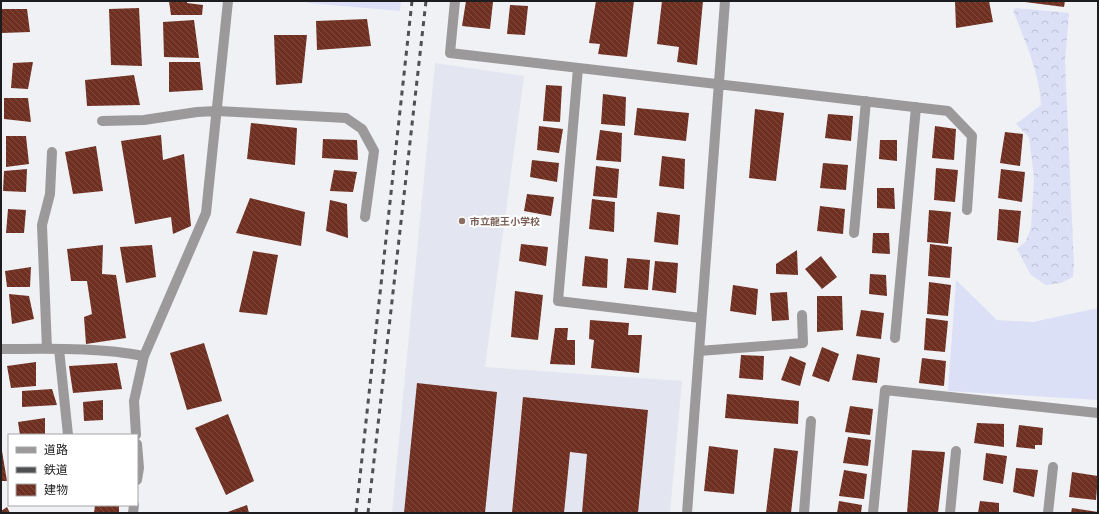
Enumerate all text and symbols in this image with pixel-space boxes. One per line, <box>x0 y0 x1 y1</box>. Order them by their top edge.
place label: 市立龍王小学校 <box>470 215 540 229</box>
marker: 市立龍王小学校 <box>457 216 467 226</box>
legend <box>8 434 138 506</box>
text: 道路 <box>44 442 68 459</box>
text: 鉄道 <box>44 462 68 479</box>
text: 建物 <box>44 482 68 499</box>

